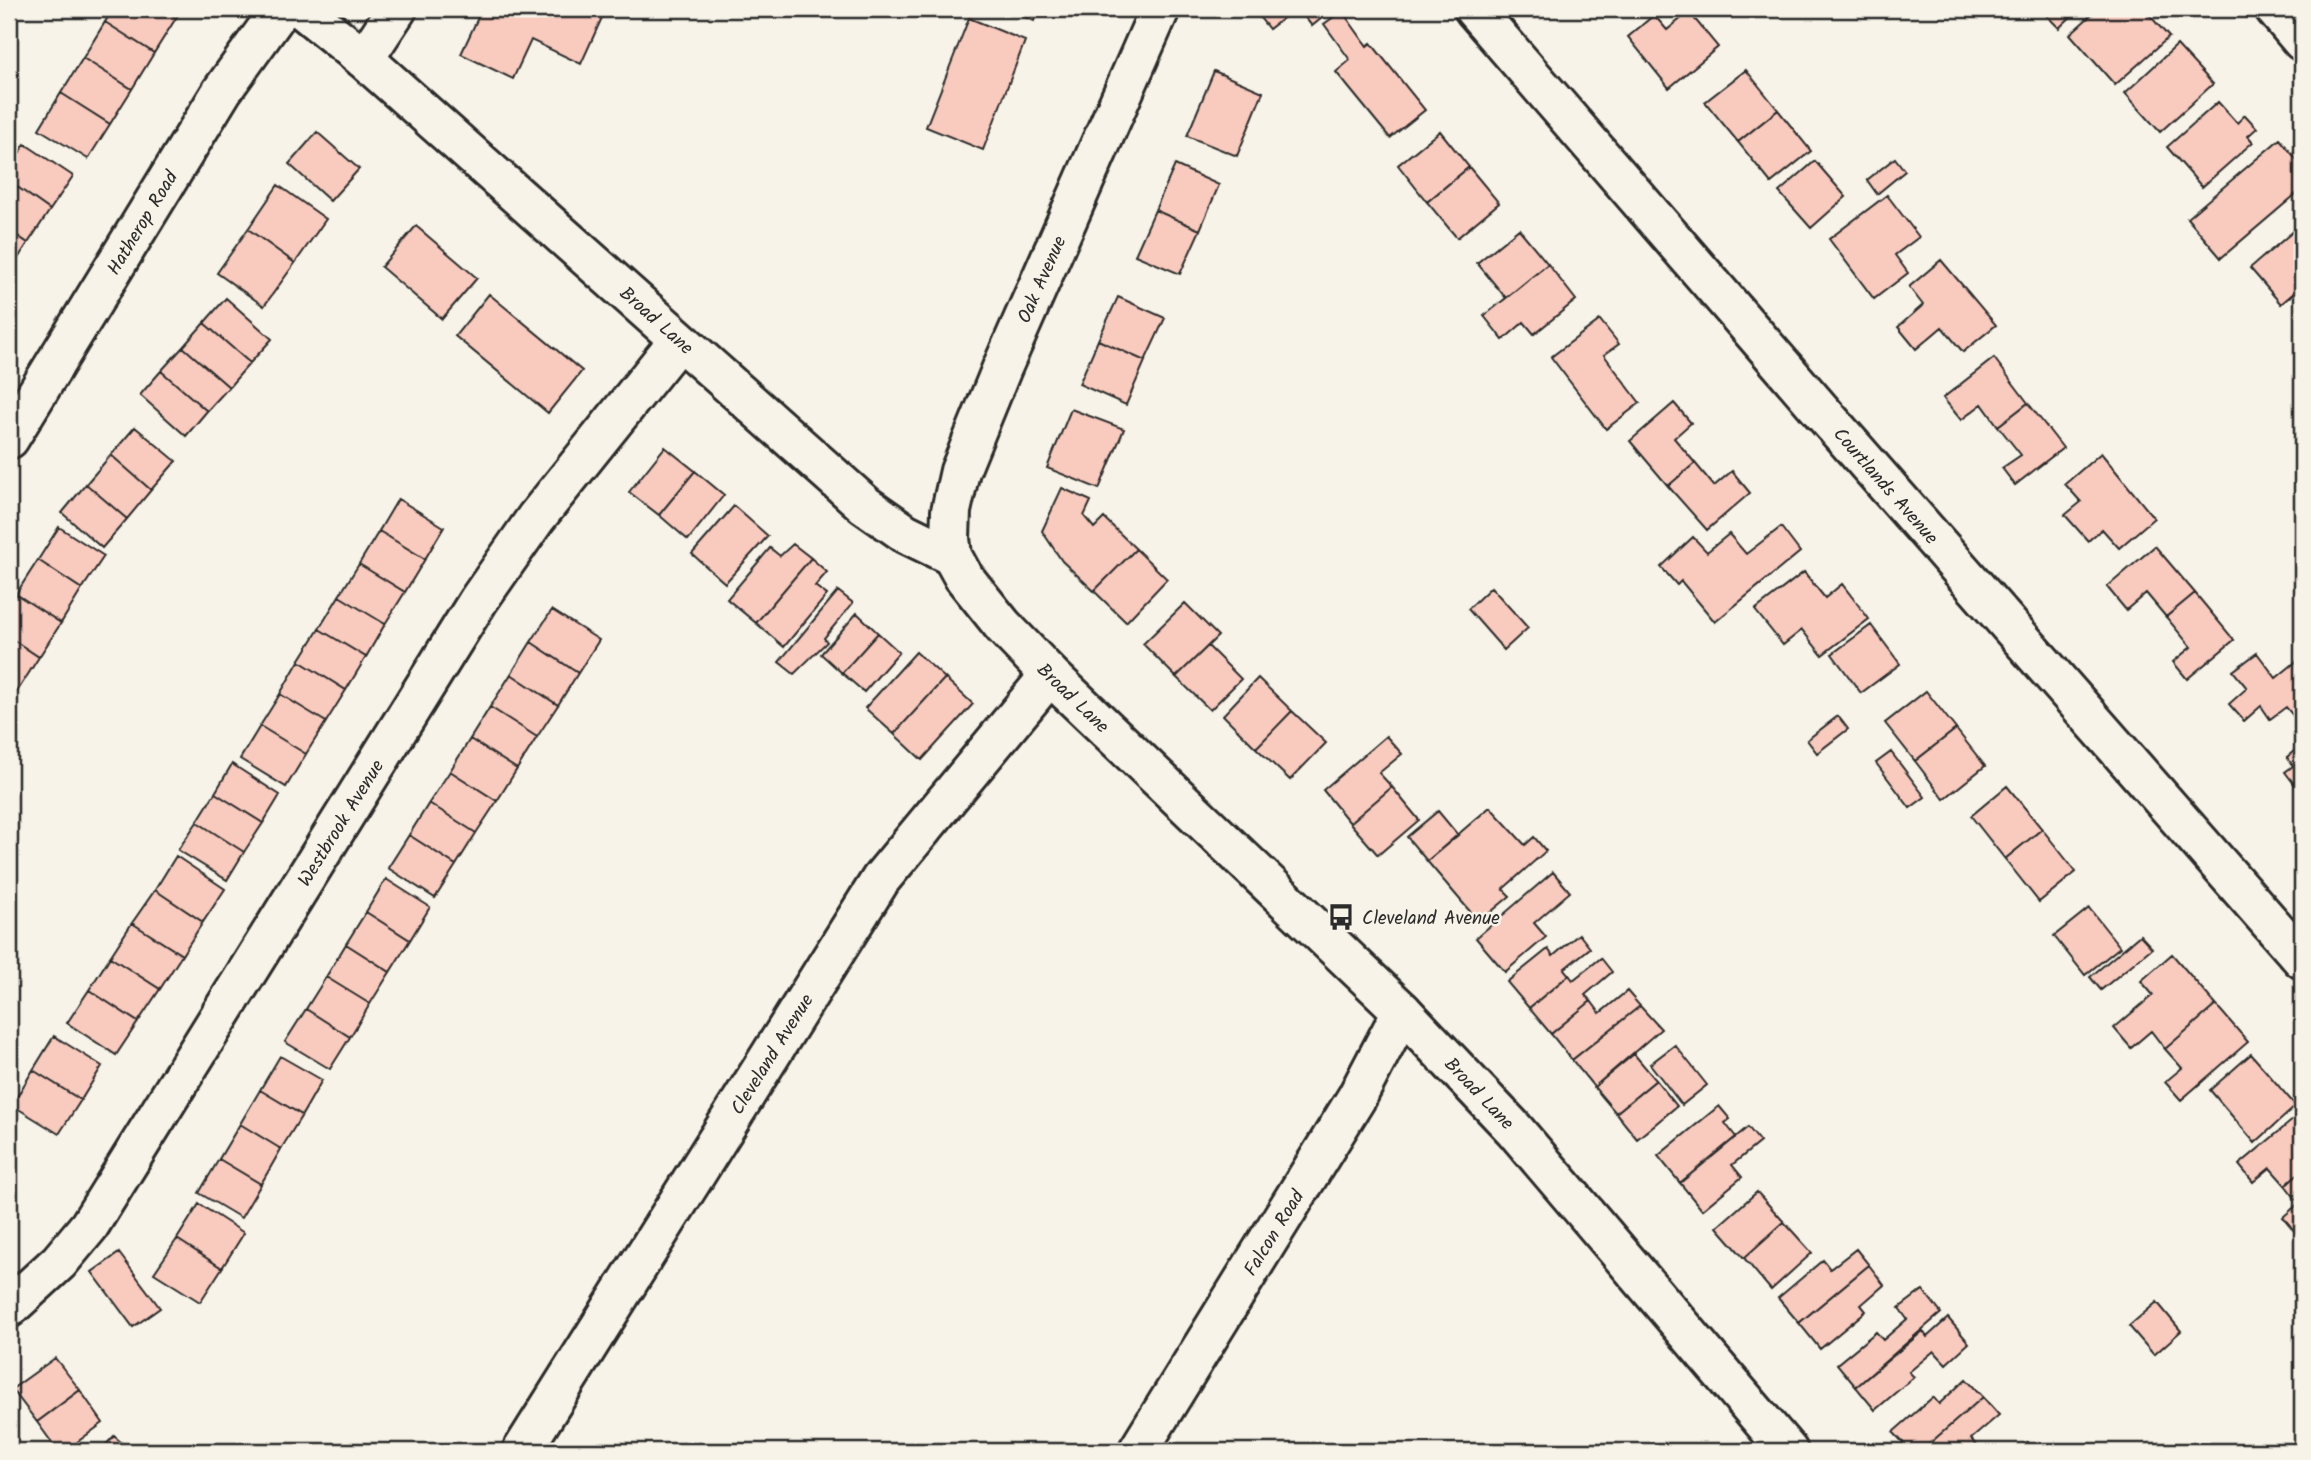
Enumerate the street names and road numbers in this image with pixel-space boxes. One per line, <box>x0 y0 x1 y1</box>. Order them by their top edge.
street label: Hatherop Road <box>100 165 187 281</box>
street label: Oak Avenue <box>1010 231 1076 328</box>
street label: Broad Lane <box>612 280 700 363</box>
street label: Courtlands Avenue <box>1825 421 1945 552</box>
street label: Broad Lane <box>1029 657 1116 742</box>
street label: Westbrook Avenue <box>291 754 393 893</box>
street label: Cleveland Avenue <box>724 988 823 1121</box>
street label: Broad Lane <box>1436 1051 1521 1138</box>
street label: Falcon Road <box>1237 1184 1313 1282</box>

